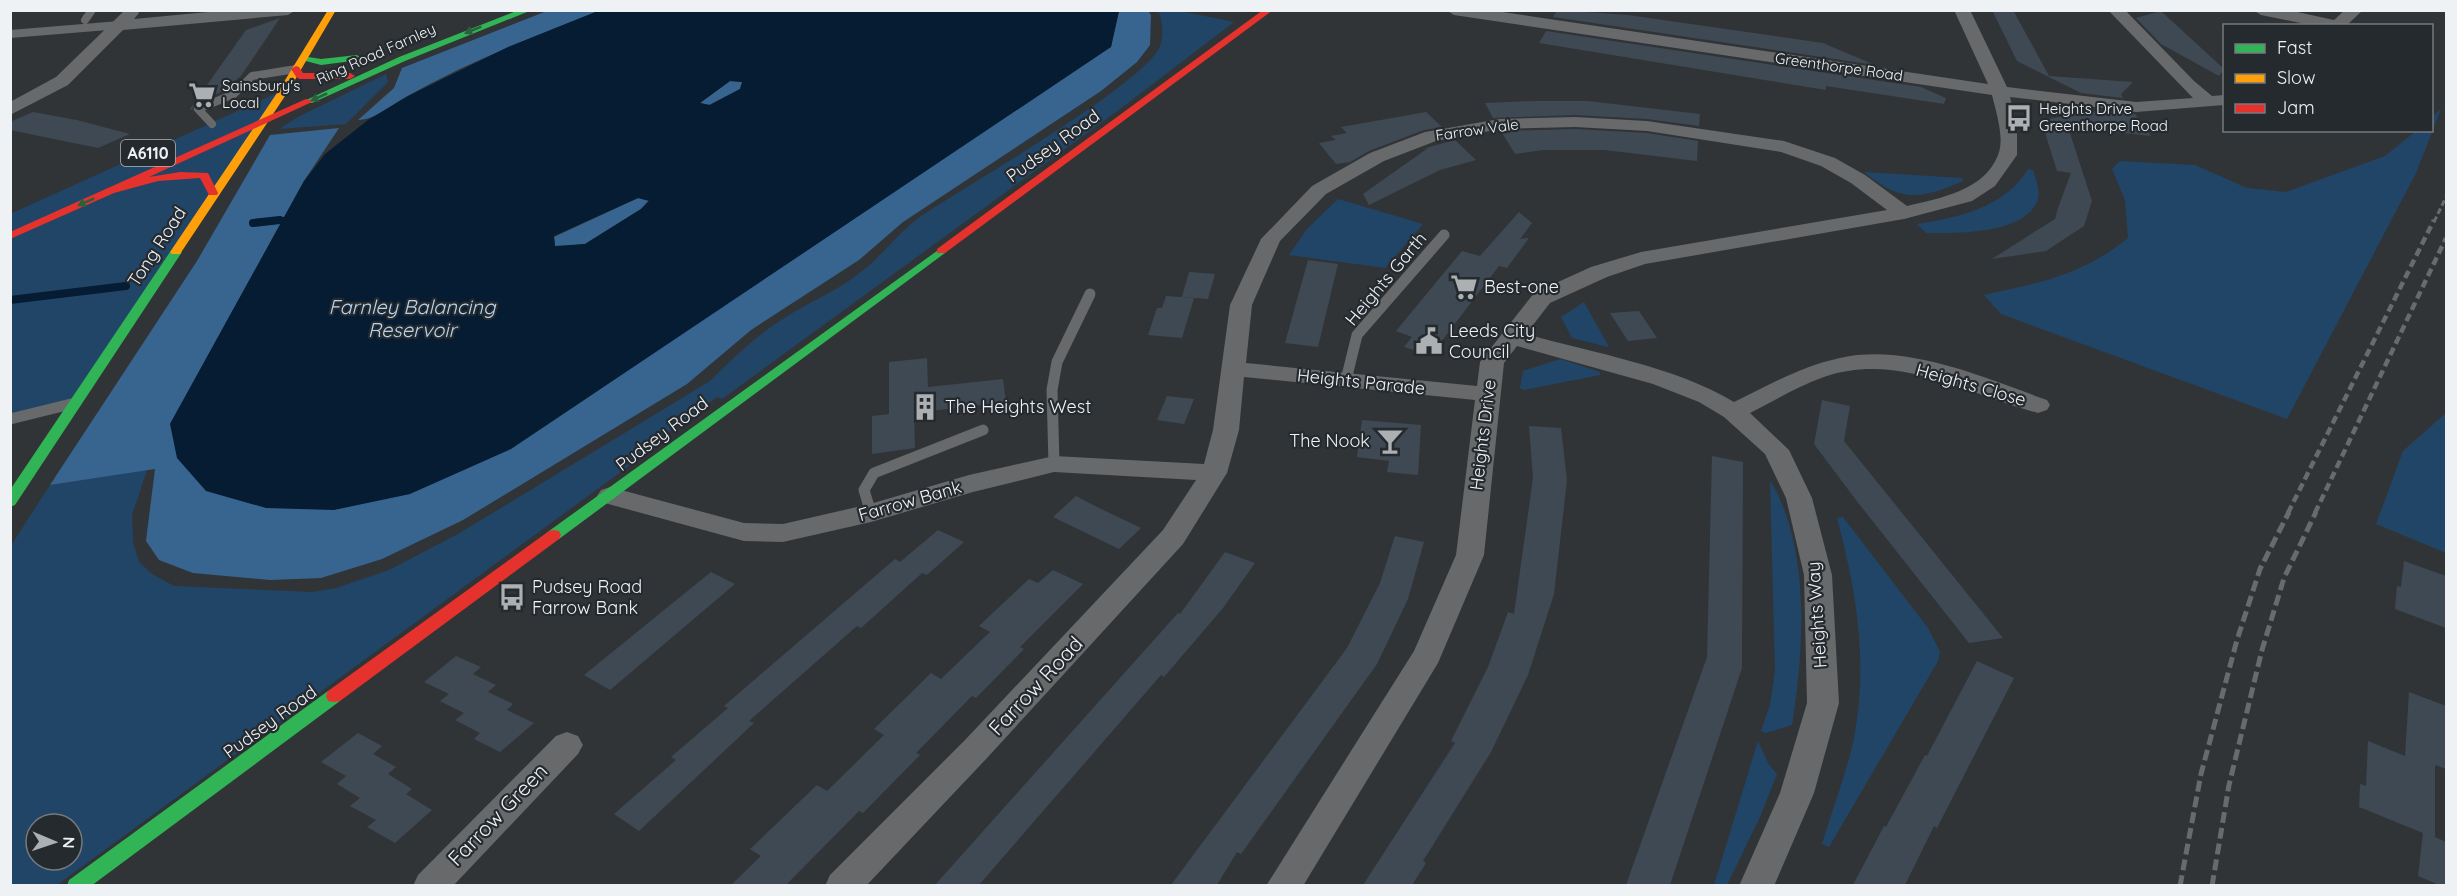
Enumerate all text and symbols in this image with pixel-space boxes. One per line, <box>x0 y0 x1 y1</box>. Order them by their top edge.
street label: Ring Road Farnley <box>313 19 438 88</box>
legend <box>2223 24 2433 132</box>
one-way arrow <box>464 26 482 35</box>
text: Fast <box>2277 36 2312 59</box>
street label: Greenthorpe Road <box>1774 48 1904 85</box>
text: Slow <box>2277 66 2315 89</box>
place label: Sainsbury's Local <box>222 76 300 112</box>
supermarket icon: Sainsbury's Local <box>187 80 217 110</box>
one-way arrow <box>309 92 327 102</box>
text: Jam <box>2277 96 2315 119</box>
place label: Heights Drive Greenthorpe Road <box>2039 99 2168 135</box>
bus stop icon: Heights Drive Greenthorpe Road <box>2004 103 2034 133</box>
street label: Pudsey Road <box>1001 104 1104 187</box>
street label: Farrow Vale <box>1434 114 1520 145</box>
road number: A6110 <box>121 140 175 166</box>
one-way arrow <box>77 198 94 207</box>
street label: Tong Road <box>122 202 191 291</box>
street label: Heights Garth <box>1340 227 1431 330</box>
supermarket icon: Best-one <box>1449 272 1479 302</box>
place label: Best-one <box>1484 275 1559 298</box>
water label: Farnley Balancing Reservoir <box>329 294 497 342</box>
place label: Leeds City Council <box>1449 319 1535 363</box>
public building icon: Leeds City Council <box>1414 326 1444 356</box>
street label: Heights Close <box>1913 358 2029 411</box>
street label: Heights Parade <box>1296 363 1426 400</box>
street label: Heights Drive <box>1464 378 1501 492</box>
street label: Pudsey Road <box>611 391 713 476</box>
building icon: The Heights West <box>910 392 940 422</box>
place label: The Heights West <box>945 395 1091 418</box>
bar icon: The Nook <box>1375 426 1405 456</box>
place label: The Nook <box>1289 429 1370 452</box>
street label: Farrow Bank <box>856 475 964 526</box>
street label: Heights Way <box>1801 561 1832 669</box>
place label: Pudsey Road Farrow Bank <box>532 575 642 619</box>
bus stop icon: Pudsey Road Farrow Bank <box>497 582 527 612</box>
street label: Farrow Road <box>983 630 1088 740</box>
street label: Pudsey Road <box>218 680 321 763</box>
street label: Farrow Green <box>442 758 553 871</box>
north arrow <box>24 812 84 872</box>
text: N <box>59 836 79 849</box>

